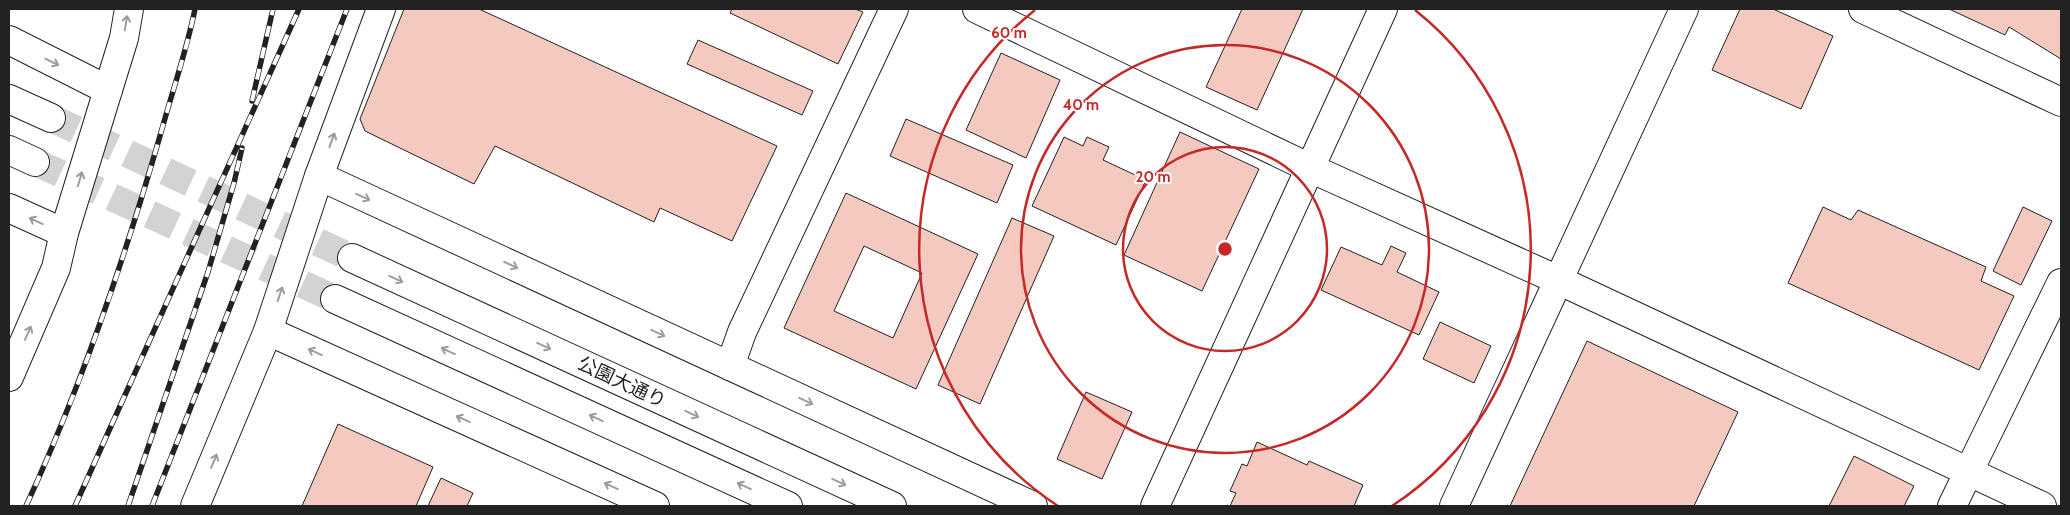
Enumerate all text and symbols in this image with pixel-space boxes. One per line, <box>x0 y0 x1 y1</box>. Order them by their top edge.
one-way arrow <box>122 16 132 32</box>
text: 60 m <box>991 24 1027 42</box>
one-way arrow <box>45 57 60 67</box>
text: 40 m <box>1063 96 1099 114</box>
one-way arrow <box>328 133 337 148</box>
text: 20 m <box>1136 168 1170 186</box>
one-way arrow <box>76 172 86 188</box>
one-way arrow <box>355 192 370 202</box>
one-way arrow <box>29 215 44 225</box>
centre of rings <box>1216 240 1234 258</box>
one-way arrow <box>503 260 518 270</box>
one-way arrow <box>388 274 403 284</box>
one-way arrow <box>276 286 286 302</box>
one-way arrow <box>24 326 34 341</box>
one-way arrow <box>650 328 665 338</box>
one-way arrow <box>536 342 551 352</box>
one-way arrow <box>308 346 323 356</box>
one-way arrow <box>441 346 456 355</box>
street label: 公園大通り <box>574 351 670 413</box>
one-way arrow <box>798 396 813 406</box>
one-way arrow <box>684 410 699 420</box>
one-way arrow <box>456 413 471 423</box>
one-way arrow <box>589 413 604 423</box>
one-way arrow <box>210 454 219 469</box>
one-way arrow <box>832 477 847 487</box>
one-way arrow <box>604 481 619 490</box>
one-way arrow <box>737 481 752 490</box>

